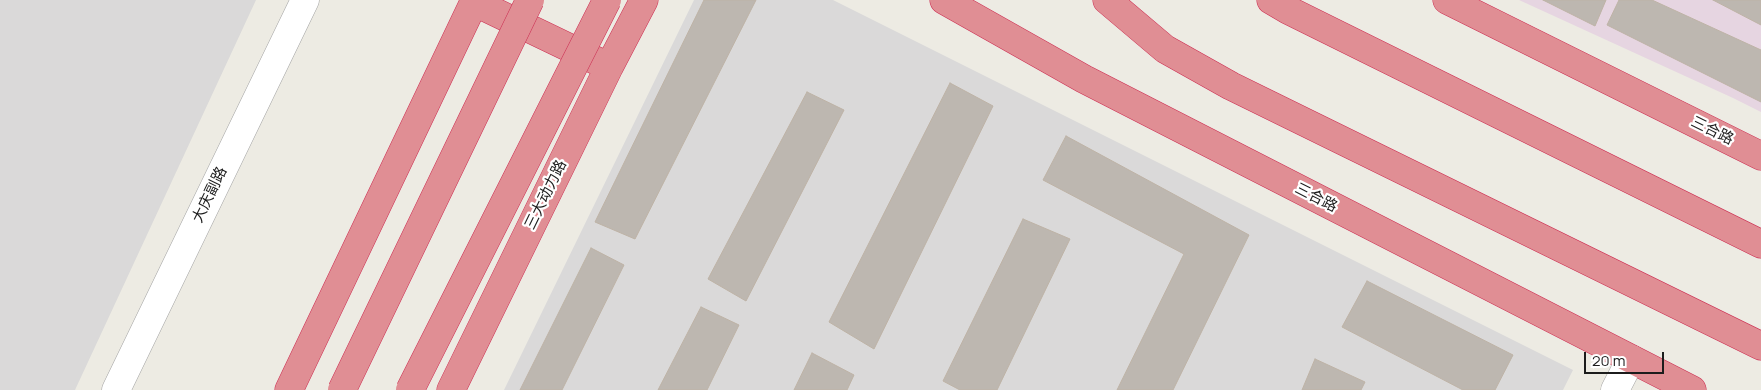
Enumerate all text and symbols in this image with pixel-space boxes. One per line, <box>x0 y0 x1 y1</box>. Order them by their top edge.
street label: 三合路 <box>1688 113 1736 149</box>
street label: 三大动力路 <box>521 157 571 233</box>
street label: 大庆副路 <box>189 164 231 226</box>
street label: 三合路 <box>1292 180 1340 216</box>
scale bar <box>1586 342 1666 374</box>
text: 20 m <box>1592 350 1625 371</box>

